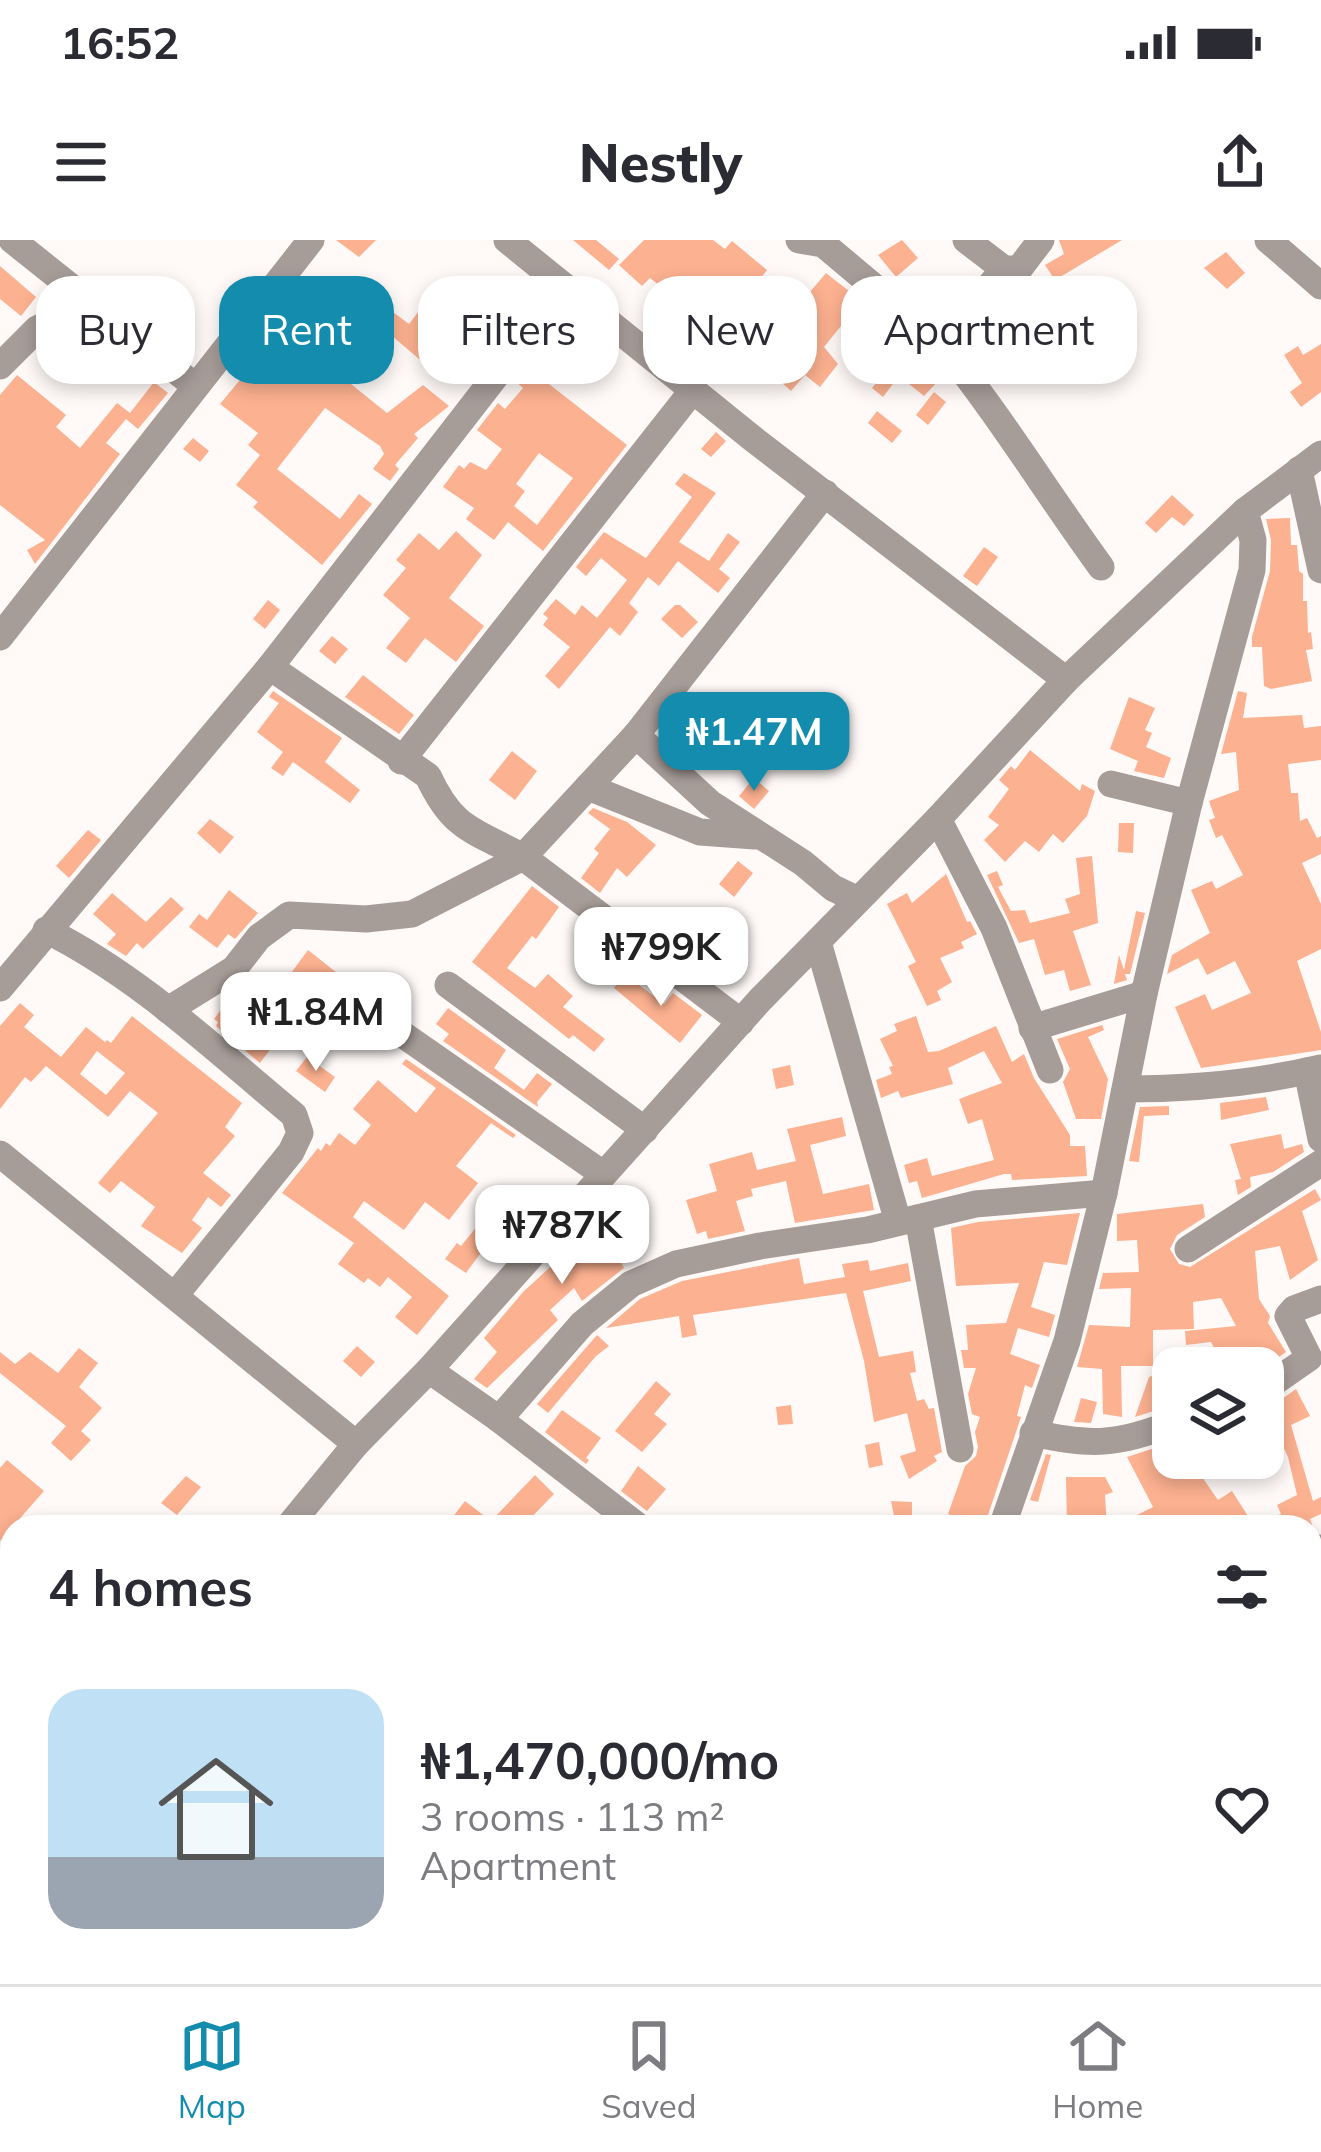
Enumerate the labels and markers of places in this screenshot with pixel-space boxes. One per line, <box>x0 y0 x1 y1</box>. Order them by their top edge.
pin: ₦1.47M <box>656 692 852 794</box>
pin: ₦799K <box>577 907 745 1009</box>
pin: ₦1.84M <box>218 972 414 1074</box>
pin: ₦787K <box>478 1185 646 1287</box>

